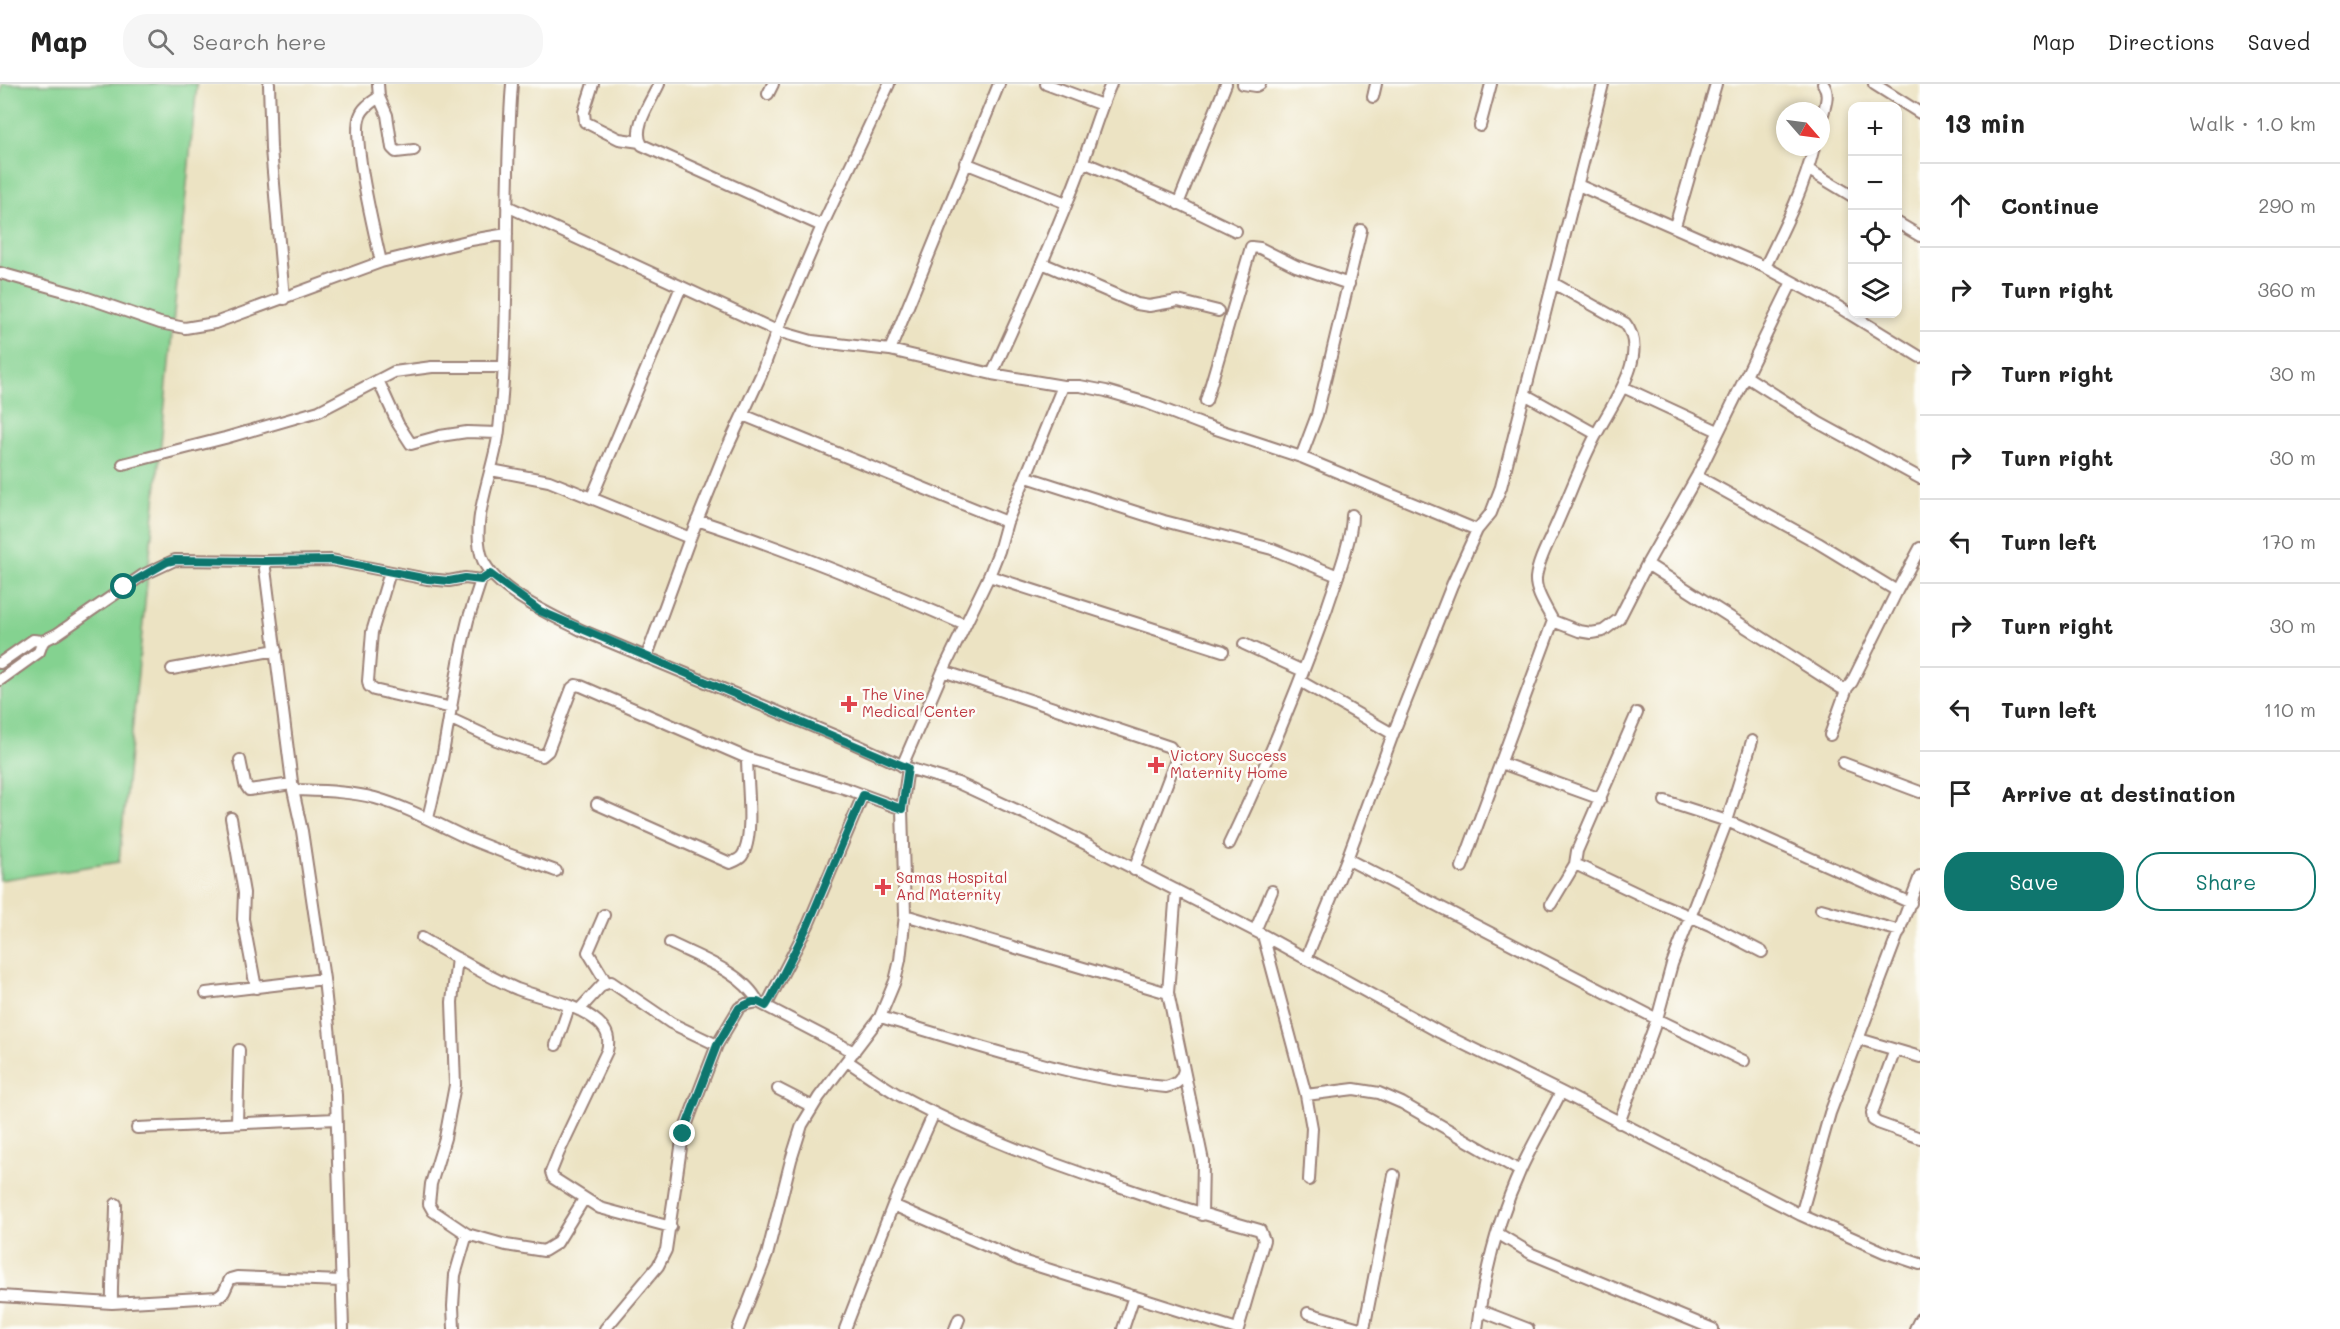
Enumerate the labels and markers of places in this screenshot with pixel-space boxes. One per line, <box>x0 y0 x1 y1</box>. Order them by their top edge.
place label: The Vine Medical Center <box>862 684 976 721</box>
marker: The Vine Medical Center <box>840 695 858 713</box>
place label: Victory Success Maternity Home <box>1170 745 1288 782</box>
marker: Victory Success Maternity Home <box>1147 756 1165 774</box>
place label: Samas Hospital And Maternity <box>896 867 1008 904</box>
marker: Samas Hospital And Maternity <box>874 878 892 896</box>

